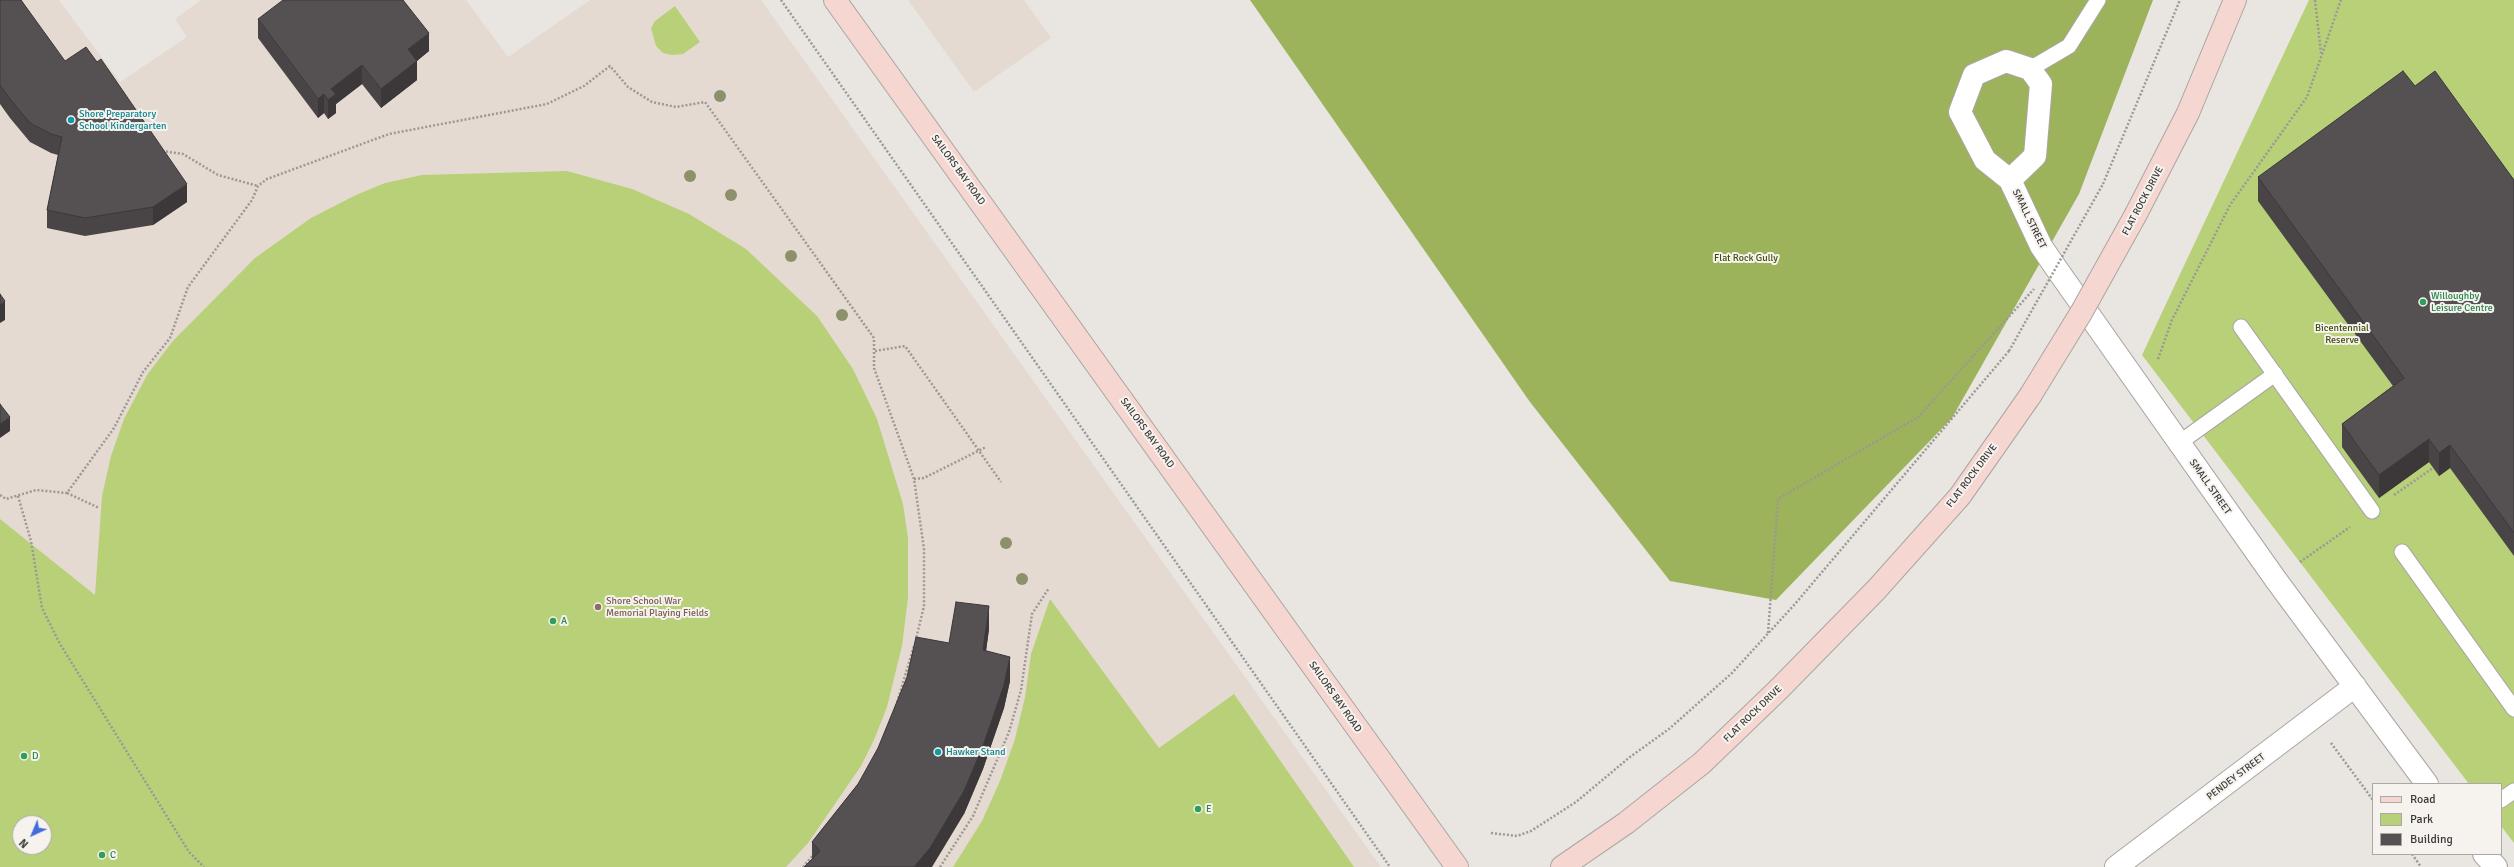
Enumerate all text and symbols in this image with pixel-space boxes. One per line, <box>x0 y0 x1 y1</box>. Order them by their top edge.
place label: Shore Preparatory School Kindergarten <box>79 108 166 132</box>
marker: Shore Preparatory School Kindergarten <box>66 115 76 125</box>
street label: SAILORS BAY ROAD <box>929 133 987 207</box>
street label: FLAT ROCK DRIVE <box>2120 164 2166 238</box>
street label: SMALL STREET <box>2009 187 2049 251</box>
park label: Flat Rock Gully <box>1714 252 1778 264</box>
place label: Willoughby Leisure Centre <box>2431 290 2493 314</box>
marker: Willoughby Leisure Centre <box>2418 297 2428 307</box>
park label: Bicentennial Reserve <box>2315 322 2369 346</box>
street label: SAILORS BAY ROAD <box>1118 396 1176 470</box>
street label: FLAT ROCK DRIVE <box>1944 442 2000 510</box>
street label: SMALL STREET <box>2187 457 2233 517</box>
place label: Shore School War Memorial Playing Fields <box>606 595 708 618</box>
marker: Shore School War Memorial Playing Fields <box>593 602 603 612</box>
place label: A <box>561 615 567 627</box>
marker: A <box>548 616 558 626</box>
street label: SAILORS BAY ROAD <box>1306 659 1364 735</box>
street label: FLAT ROCK DRIVE <box>1721 683 1785 745</box>
place label: Hawker Stand <box>946 746 1006 758</box>
marker: Hawker Stand <box>933 747 943 757</box>
place label: D <box>32 750 38 762</box>
marker: D <box>19 751 29 761</box>
street label: PENDEY STREET <box>2204 751 2268 803</box>
legend <box>2372 783 2502 855</box>
text: Road <box>2410 792 2436 807</box>
place label: E <box>1206 803 1212 815</box>
marker: E <box>1193 804 1203 814</box>
text: Park <box>2410 812 2433 827</box>
north arrow <box>12 815 52 855</box>
text: Building <box>2410 832 2453 847</box>
text: N <box>17 836 31 851</box>
place label: C <box>110 849 116 861</box>
marker: C <box>97 850 107 860</box>

